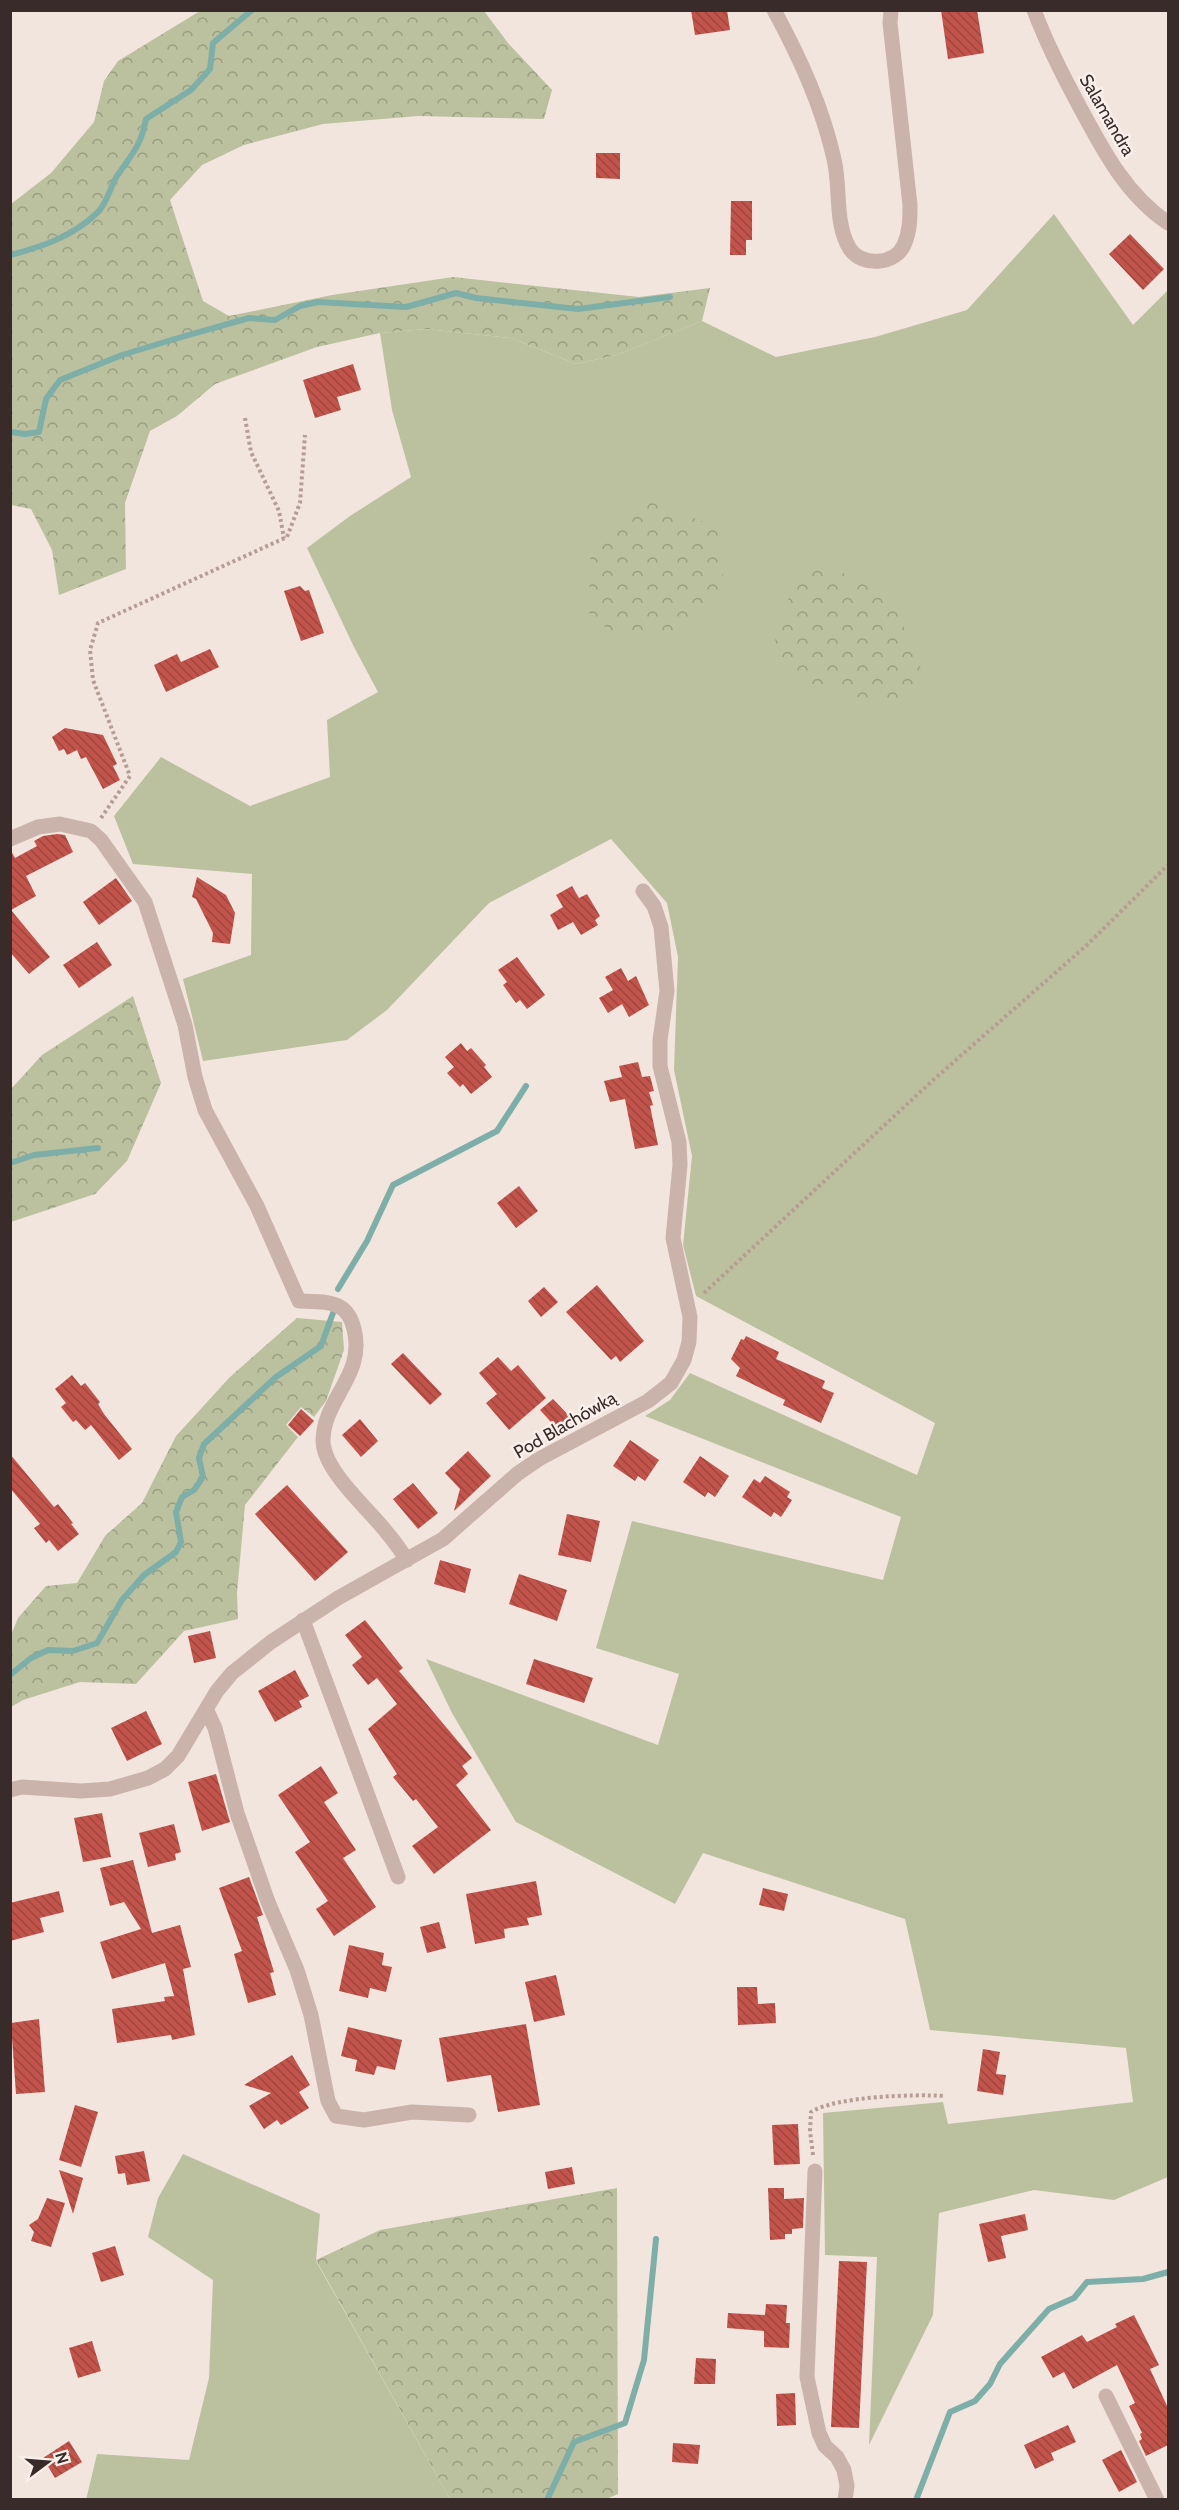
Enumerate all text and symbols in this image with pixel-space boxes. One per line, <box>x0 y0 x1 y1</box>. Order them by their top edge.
street label: Salamandra <box>1075 70 1139 160</box>
street label: Pod Blachówką <box>510 1387 621 1463</box>
north arrow <box>18 2432 78 2492</box>
text: N <box>51 2450 73 2466</box>

